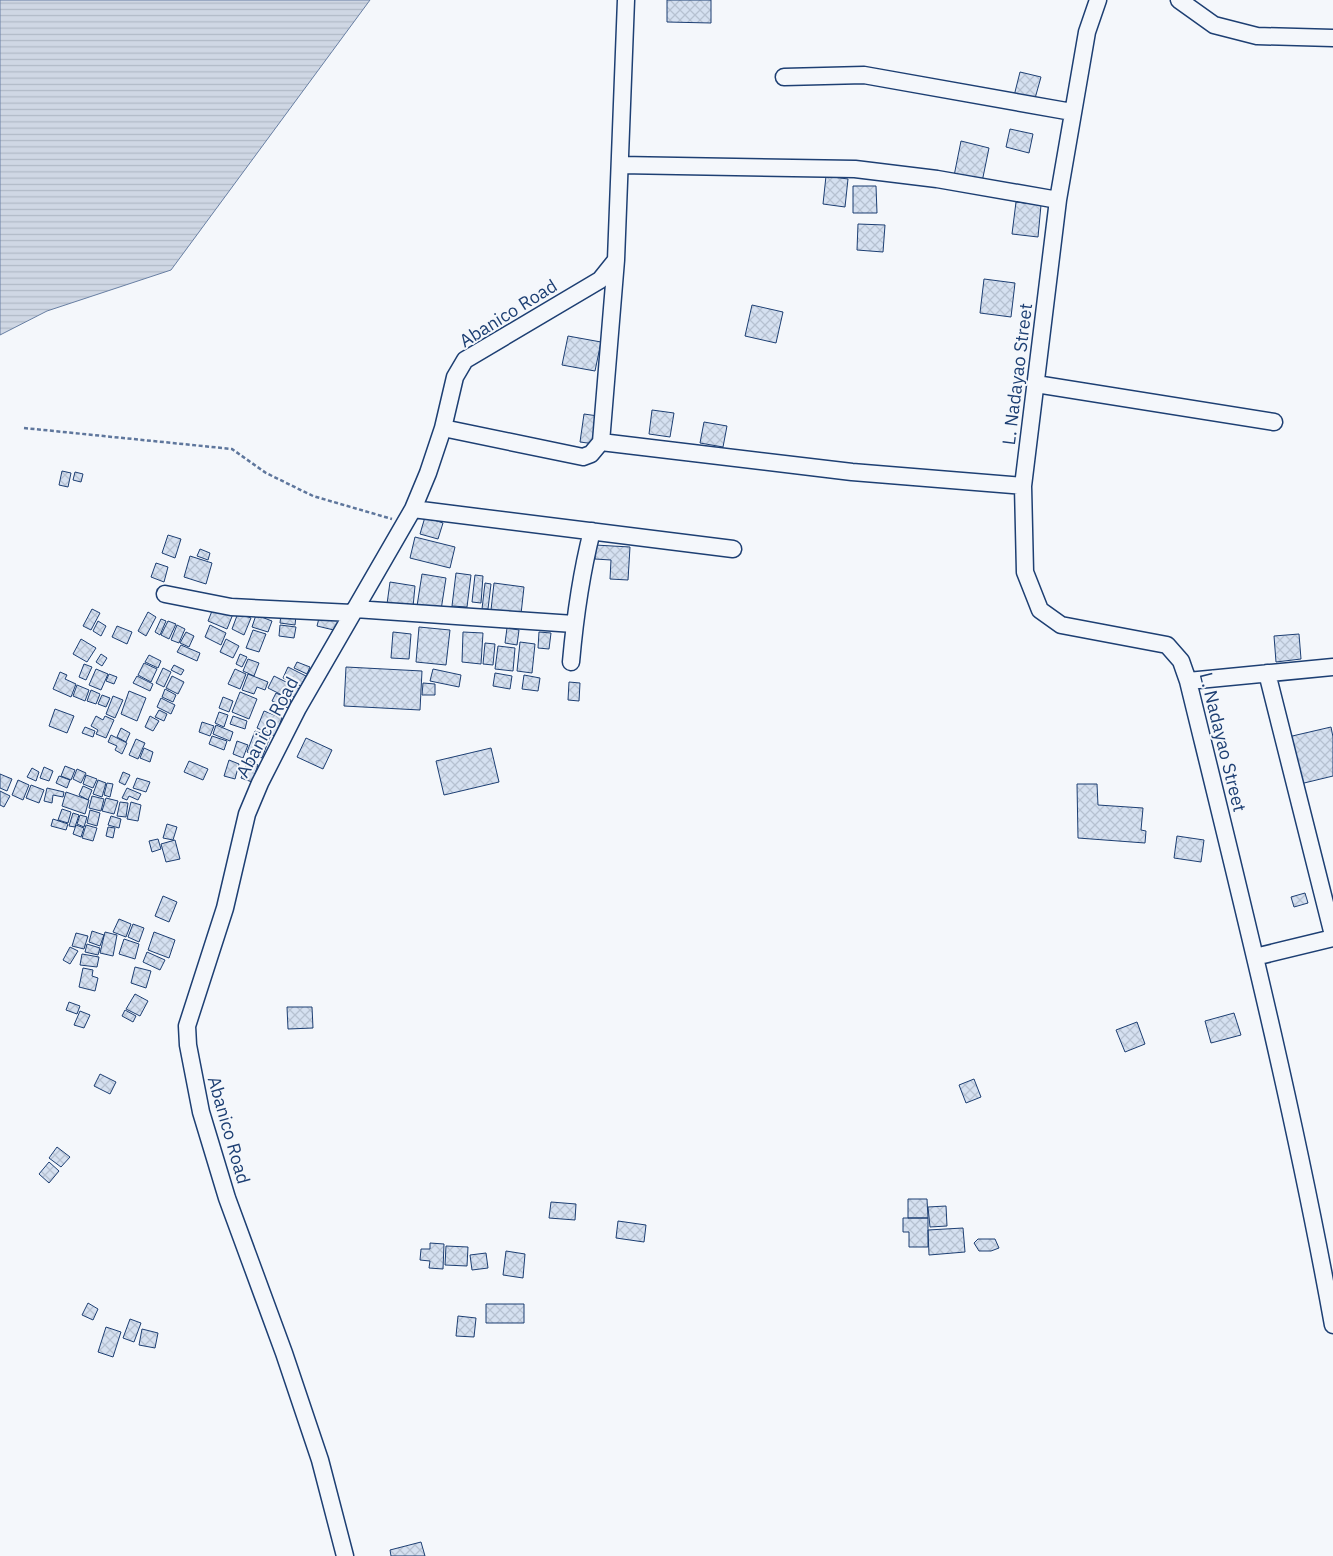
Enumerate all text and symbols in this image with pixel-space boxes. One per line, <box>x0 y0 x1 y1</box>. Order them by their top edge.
street label: Abanico Road <box>455 274 561 352</box>
street label: L. Nadayao Street <box>997 302 1037 446</box>
street label: L. Nadayao Street <box>1195 670 1251 814</box>
street label: Abanico Road <box>231 673 303 781</box>
street label: Abanico Road <box>203 1073 255 1187</box>

